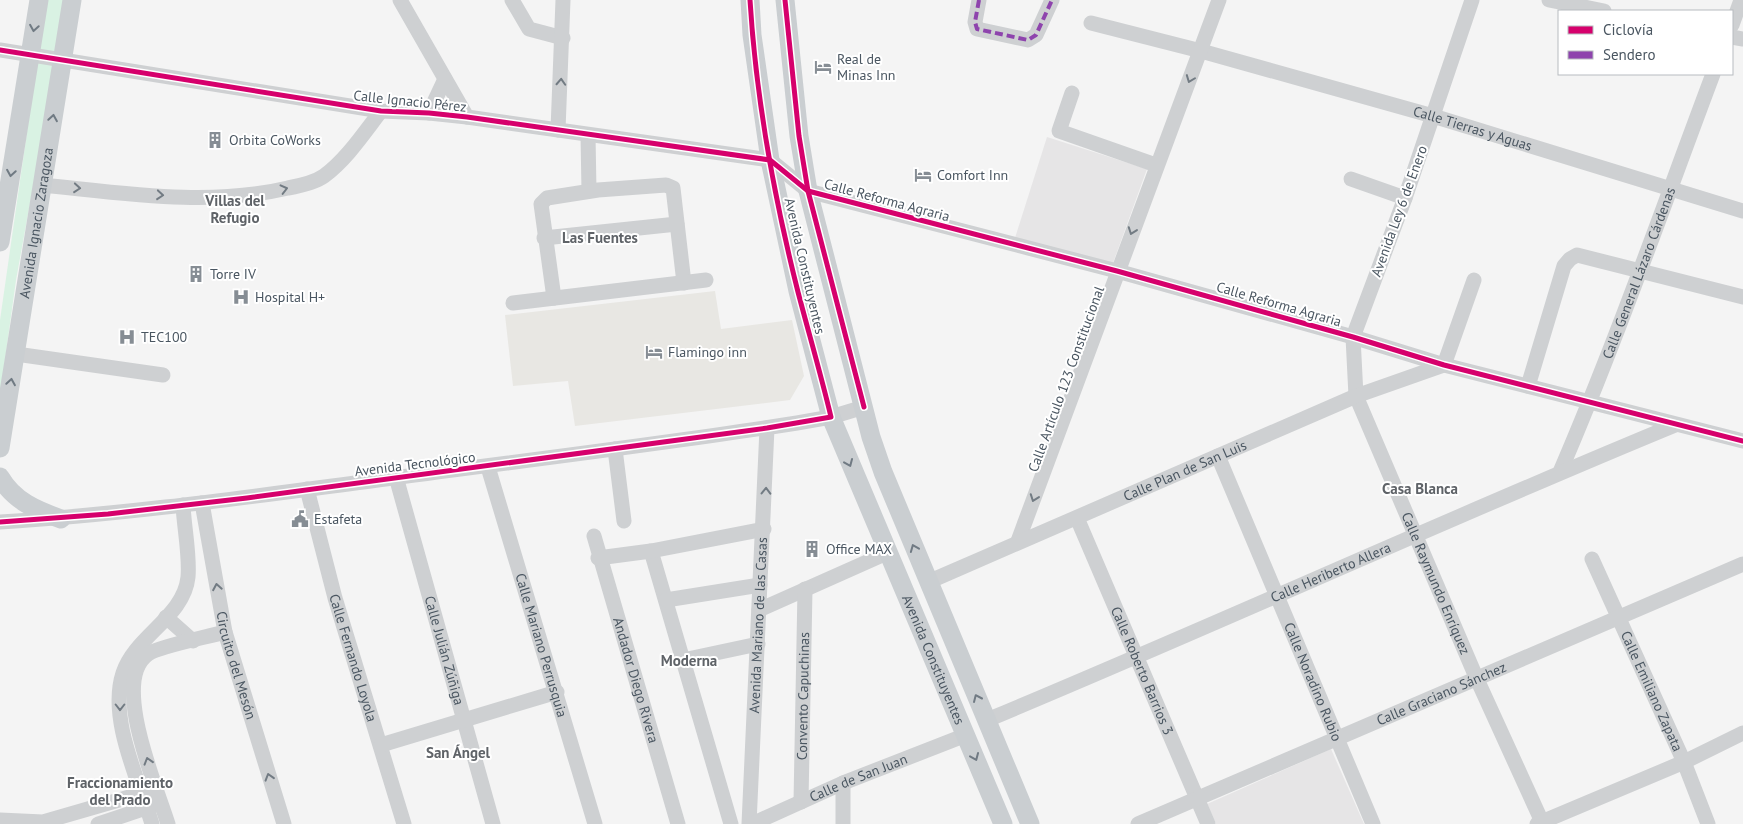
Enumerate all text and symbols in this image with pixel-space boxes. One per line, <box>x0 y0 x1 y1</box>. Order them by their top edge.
legend <box>1558 10 1733 75</box>
text: Ciclovía <box>1603 20 1653 39</box>
one-way arrow <box>30 23 40 32</box>
text: Sendero <box>1603 45 1656 64</box>
place label: Real de Minas Inn <box>837 50 895 84</box>
hotel icon: Real de Minas Inn <box>813 57 833 77</box>
one-way arrow <box>1186 74 1196 82</box>
one-way arrow <box>555 78 566 86</box>
street label: Calle Ignacio Pérez <box>353 86 467 116</box>
street label: Calle Tierras y Aguas <box>1411 102 1534 155</box>
one-way arrow <box>48 114 58 123</box>
building icon: Orbita CoWorks <box>205 130 225 150</box>
place label: Orbita CoWorks <box>229 131 321 149</box>
street label: Avenida Ley 6 de Enero <box>1367 143 1431 279</box>
street label: Avenida Ignacio Zaragoza <box>15 146 57 300</box>
hotel icon: Comfort Inn <box>913 165 933 185</box>
place label: Comfort Inn <box>937 166 1008 184</box>
one-way arrow <box>7 169 17 177</box>
street label: Calle Reforma Agraria <box>822 175 952 225</box>
one-way arrow <box>73 182 81 193</box>
one-way arrow <box>280 185 288 195</box>
street label: Calle General Lázaro Cárdenas <box>1598 185 1679 362</box>
one-way arrow <box>156 190 164 201</box>
district label: Villas del Refugio <box>204 191 265 227</box>
street label: Avenida Constituyentes <box>781 196 829 336</box>
one-way arrow <box>1128 226 1138 234</box>
district label: Las Fuentes <box>562 228 638 247</box>
building icon: Torre IV <box>186 264 206 284</box>
place label: Torre IV <box>210 265 256 283</box>
street label: Calle Reforma Agraria <box>1214 278 1344 330</box>
street label: Calle Artículo 123 Constitucional <box>1024 284 1108 474</box>
hospital icon: Hospital H+ <box>231 287 251 307</box>
place label: Hospital H+ <box>255 288 325 306</box>
hospital icon: TEC100 <box>117 327 137 347</box>
place label: TEC100 <box>141 328 188 346</box>
hotel icon: Flamingo inn <box>644 342 664 362</box>
place label: Flamingo inn <box>668 343 747 361</box>
one-way arrow <box>5 378 15 387</box>
street label: Calle Plan de San Luis <box>1120 436 1249 505</box>
street label: Avenida Tecnológico <box>354 448 476 480</box>
one-way arrow <box>844 458 854 466</box>
district label: Casa Blanca <box>1382 479 1458 498</box>
one-way arrow <box>760 487 771 495</box>
one-way arrow <box>1030 493 1040 502</box>
public building icon: Estafeta <box>290 509 310 529</box>
street label: Calle Raymundo Enríquez <box>1398 509 1474 657</box>
place label: Estafeta <box>314 510 362 528</box>
street label: Avenida Mariano de las Casas <box>745 537 771 714</box>
street label: Calle Heriberto Allera <box>1268 538 1394 606</box>
building icon: Office MAX <box>802 539 822 559</box>
place label: Office MAX <box>826 540 892 558</box>
one-way arrow <box>910 545 920 553</box>
street label: Calle Mariano Perrusquia <box>511 571 571 719</box>
one-way arrow <box>212 583 223 592</box>
street label: Calle Fernando Loyola <box>325 592 381 724</box>
street label: Avenida Constituyentes <box>898 592 969 727</box>
street label: Calle Julián Zúñiga <box>421 594 468 707</box>
street label: Calle Roberto Barrios 3 <box>1107 604 1178 738</box>
street label: Circuito del Mesón <box>212 610 260 722</box>
street label: Andador Diego Rivera <box>609 615 663 745</box>
street label: Calle Noradino Rubio <box>1280 620 1346 744</box>
street label: Calle Emiliano Zapata <box>1617 628 1687 754</box>
street label: Convento Capuchinas <box>793 632 813 760</box>
district label: Moderna <box>661 651 717 670</box>
street label: Calle Graciano Sánchez <box>1374 658 1509 729</box>
one-way arrow <box>973 694 984 703</box>
one-way arrow <box>115 704 125 711</box>
district label: San Ángel <box>426 743 491 762</box>
street label: Calle de San Juan <box>807 750 910 806</box>
one-way arrow <box>968 752 979 761</box>
one-way arrow <box>144 757 154 765</box>
district label: Fraccionamiento del Prado <box>67 773 173 809</box>
one-way arrow <box>265 774 275 782</box>

